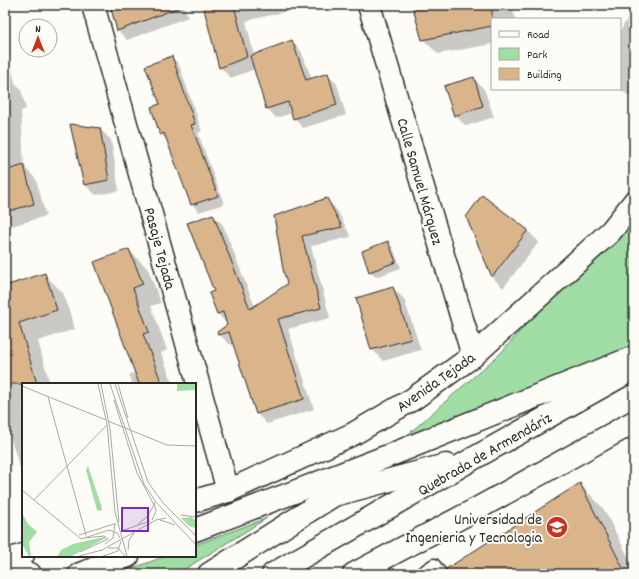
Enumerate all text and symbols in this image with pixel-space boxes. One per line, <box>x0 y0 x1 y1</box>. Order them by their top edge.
north arrow <box>18 18 58 58</box>
legend <box>491 18 621 90</box>
text: N <box>35 22 41 38</box>
text: Road <box>527 27 549 44</box>
text: Park <box>527 47 548 64</box>
text: Building <box>527 67 562 84</box>
street label: Calle Samuel Márquez <box>389 115 448 248</box>
street label: Pasaje Tejada <box>137 205 181 293</box>
street label: Avenida Tejada <box>392 347 481 419</box>
inset map <box>22 383 196 557</box>
street label: Quebrada de Armendáriz <box>414 407 556 503</box>
place label: Universidad de Ingenieria y Tecnologia <box>405 509 542 550</box>
school or university icon: Universidad de Ingenieria y Tecnologia <box>544 514 570 540</box>

